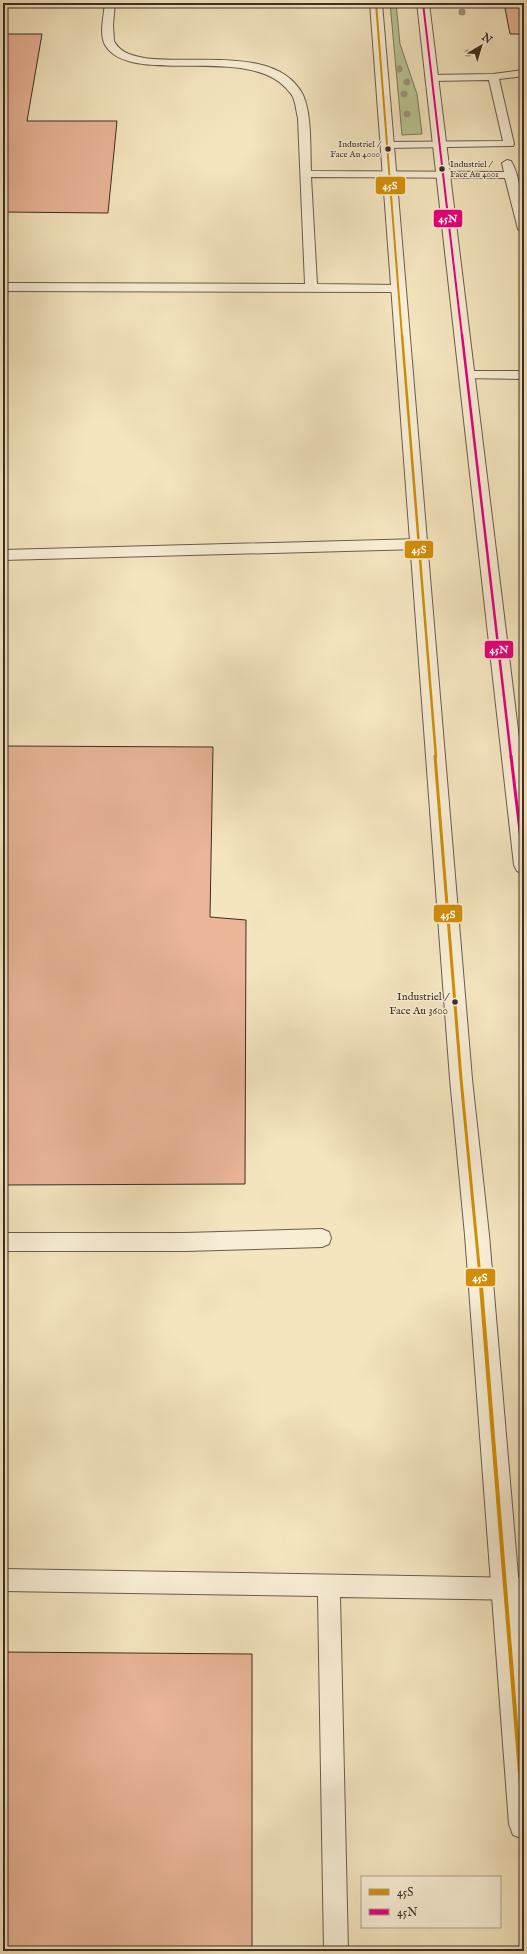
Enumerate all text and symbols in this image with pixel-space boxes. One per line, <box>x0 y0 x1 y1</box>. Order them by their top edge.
north arrow <box>461 26 501 66</box>
text: N <box>478 30 495 48</box>
place label: Industriel / Face Au 4000 <box>330 139 382 160</box>
marker: Industriel / Face Au 4000 <box>383 144 393 154</box>
place label: Industriel / Face Au 4001 <box>450 159 499 180</box>
marker: Industriel / Face Au 4001 <box>437 164 447 174</box>
line badge: 45S <box>375 176 406 195</box>
text: 45S <box>382 179 398 193</box>
line badge: 45N <box>433 209 463 228</box>
text: 45N <box>438 212 458 226</box>
line badge: 45S <box>404 540 434 559</box>
text: 45S <box>411 543 427 557</box>
line badge: 45N <box>484 640 514 659</box>
text: 45N <box>489 643 509 657</box>
line badge: 45S <box>433 904 463 923</box>
text: 45S <box>440 908 456 922</box>
place label: Industriel / Face Au 3600 <box>389 990 450 1018</box>
marker: Industriel / Face Au 3600 <box>450 997 460 1007</box>
line badge: 45S <box>465 1268 496 1287</box>
text: 45S <box>472 1271 488 1285</box>
legend <box>361 1876 501 1928</box>
text: 45S <box>397 1885 413 1900</box>
text: 45N <box>397 1905 418 1920</box>

